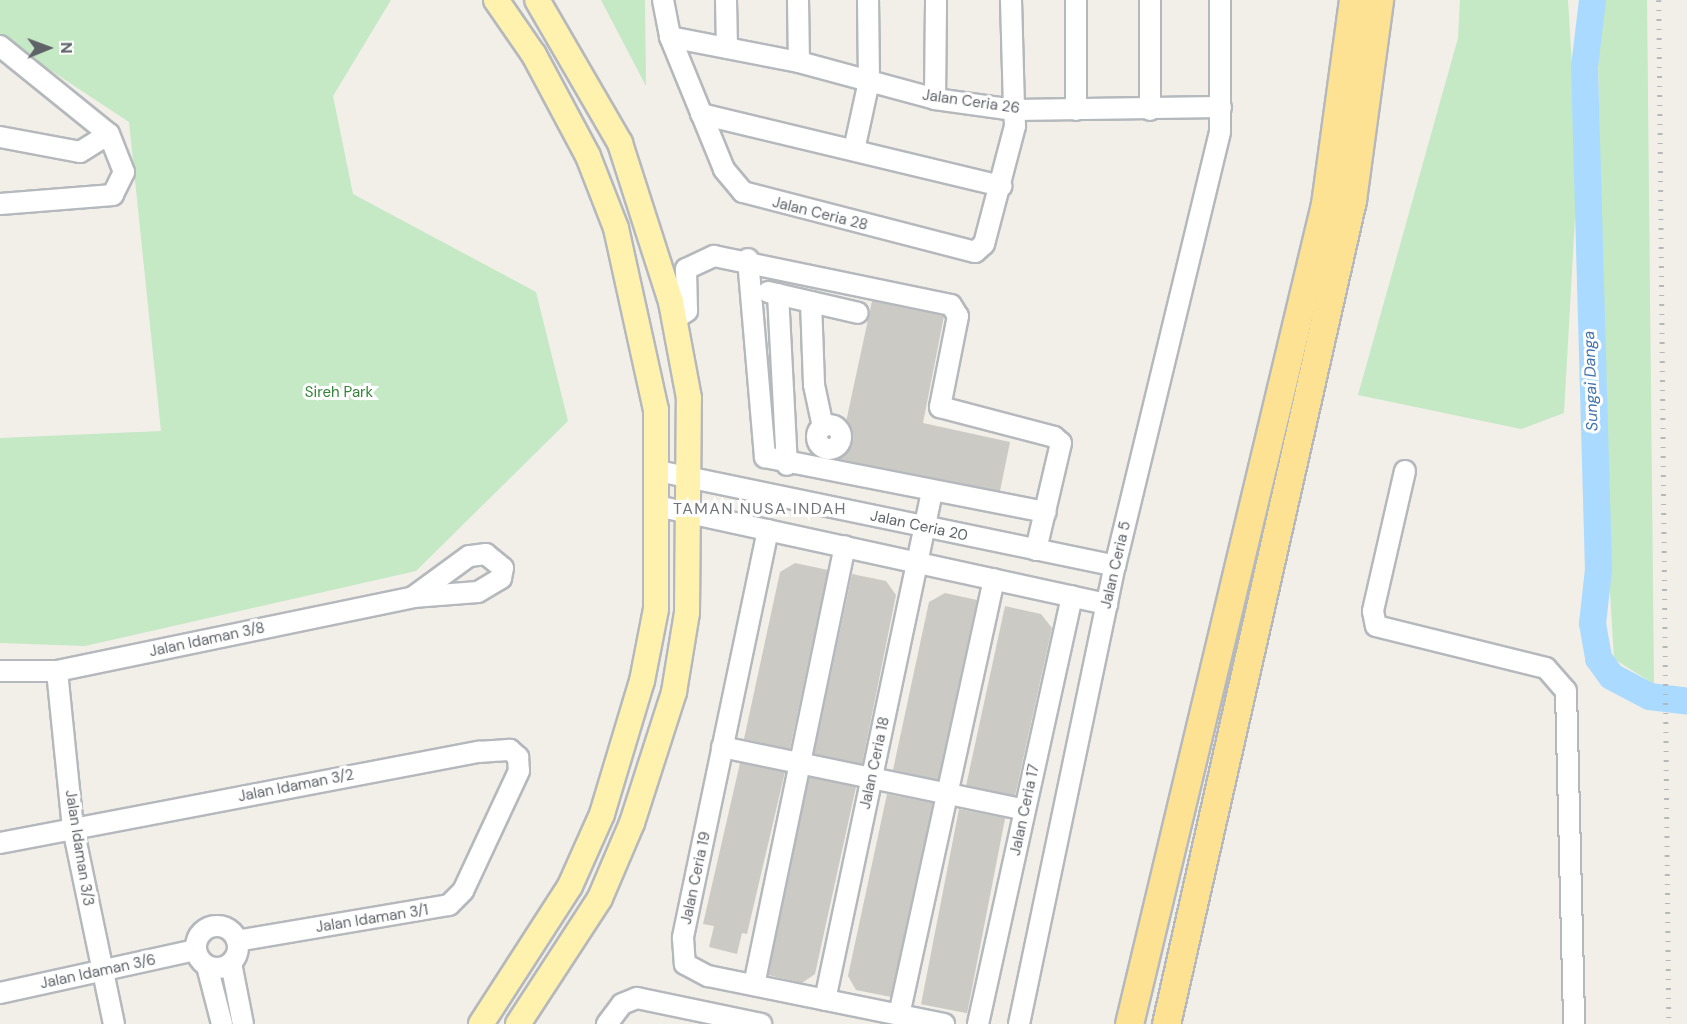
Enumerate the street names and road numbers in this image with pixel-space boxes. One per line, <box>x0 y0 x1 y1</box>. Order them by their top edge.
street label: Jalan Ceria 26 <box>921 86 1021 118</box>
street label: Jalan Ceria 28 <box>770 193 870 235</box>
street label: Jalan Ceria 20 <box>869 507 969 545</box>
street label: Jalan Ceria 5 <box>1097 519 1135 611</box>
street label: Jalan Idaman 3/8 <box>148 619 266 661</box>
street label: Jalan Ceria 18 <box>856 715 894 811</box>
street label: Jalan Ceria 17 <box>1007 763 1043 857</box>
street label: Jalan Idaman 3/2 <box>237 766 355 806</box>
street label: Jalan Idaman 3/3 <box>61 789 97 907</box>
street label: Jalan Ceria 19 <box>677 830 715 926</box>
street label: Jalan Idaman 3/1 <box>314 901 430 937</box>
street label: Jalan Idaman 3/6 <box>38 951 158 993</box>

